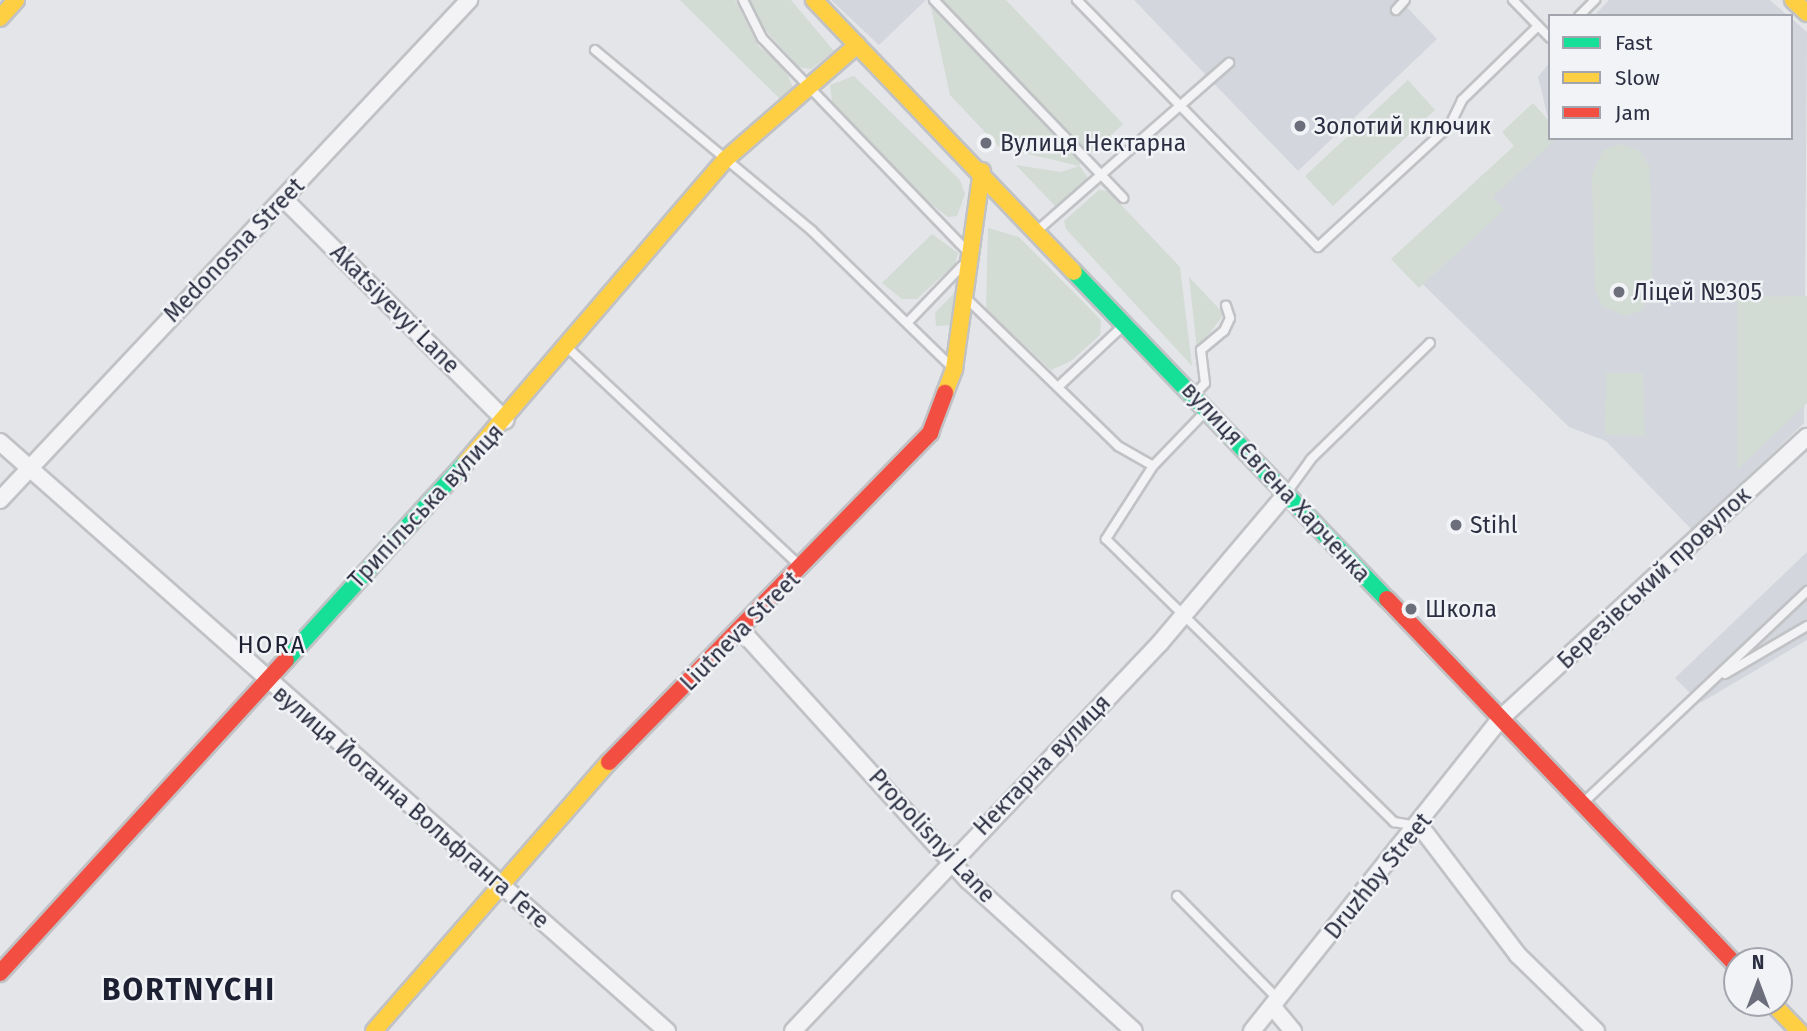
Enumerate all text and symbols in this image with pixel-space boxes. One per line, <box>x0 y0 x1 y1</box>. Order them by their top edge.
legend <box>1548 14 1793 140</box>
text: Fast <box>1615 30 1653 56</box>
text: Slow <box>1615 65 1660 91</box>
text: Jam <box>1615 100 1651 126</box>
place label: Золотий ключик <box>1314 112 1491 140</box>
marker: Золотий ключик <box>1292 118 1308 134</box>
place label: Вулиця Нектарна <box>1000 129 1186 157</box>
marker: Вулиця Нектарна <box>978 135 994 151</box>
street label: Medonosna Street <box>158 172 310 328</box>
street label: Akatsiyevyi Lane <box>325 239 465 379</box>
place label: Ліцей №305 <box>1633 278 1762 306</box>
marker: Ліцей №305 <box>1611 284 1627 300</box>
street label: вулиця Євгена Харченка <box>1176 376 1376 588</box>
street label: Трипільська вулиця <box>343 418 509 594</box>
street label: Березівський провулок <box>1552 481 1756 675</box>
place label: Stihl <box>1470 511 1518 539</box>
marker: Stihl <box>1448 517 1464 533</box>
street label: Liutneva Street <box>675 566 805 696</box>
place label: Школа <box>1425 595 1497 623</box>
marker: Школа <box>1403 601 1419 617</box>
district label: HORA <box>238 632 306 660</box>
street label: вулиця Йоганна Вольфганга Ґете <box>267 680 555 934</box>
street label: Нектарна вулиця <box>968 689 1116 841</box>
street label: Propolisnyi Lane <box>863 763 1001 909</box>
street label: Druzhby Street <box>1319 807 1437 945</box>
north arrow <box>1723 947 1793 1017</box>
text: N <box>1752 951 1764 974</box>
district label: BORTNYCHI <box>103 972 275 1008</box>

